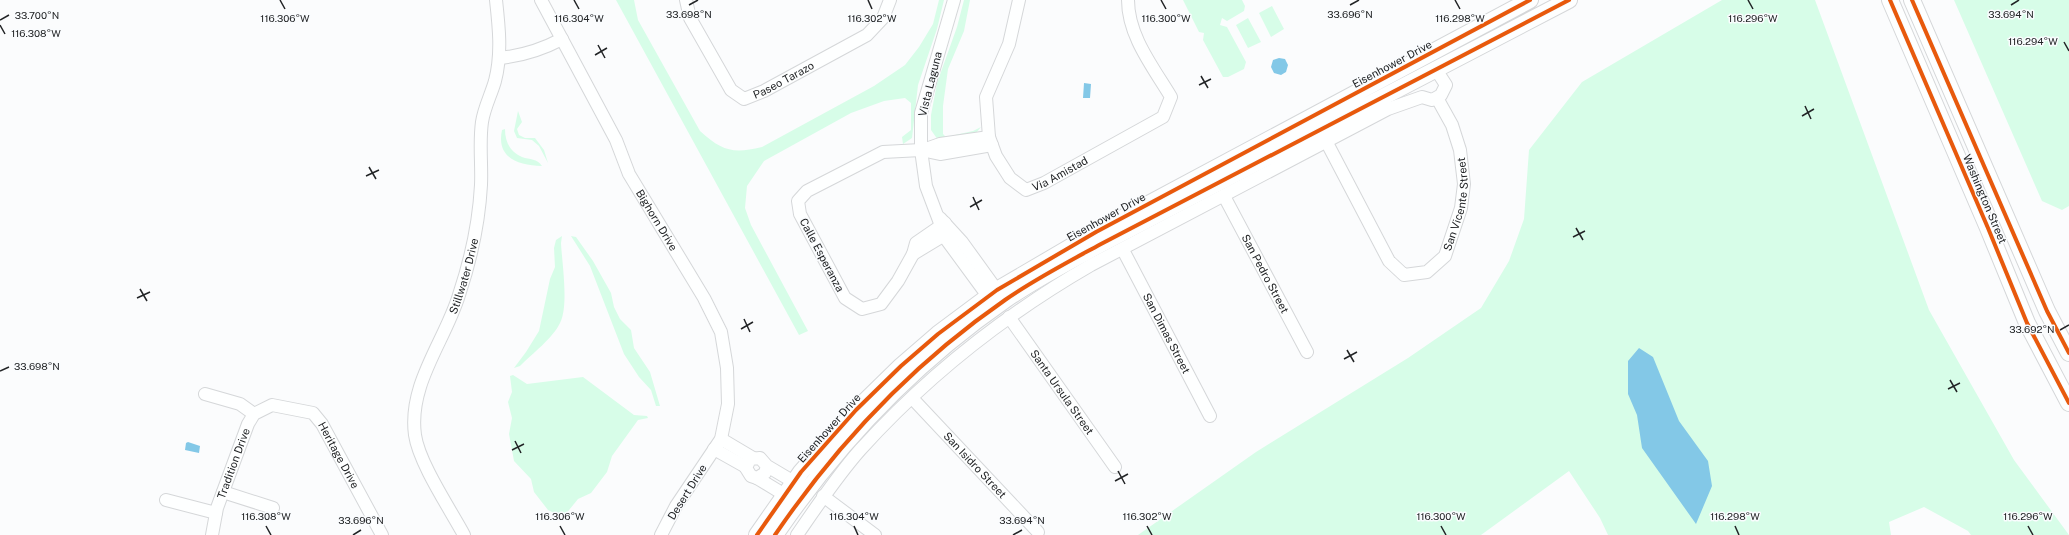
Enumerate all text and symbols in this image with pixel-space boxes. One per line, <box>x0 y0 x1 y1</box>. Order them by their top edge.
text: 33.698°N <box>666 8 712 20</box>
text: 33.696°N <box>1327 8 1373 20</box>
text: 33.694°N <box>1988 8 2034 20</box>
text: 33.700°N <box>15 9 59 21</box>
text: 116.306°W <box>260 12 310 24</box>
text: 116.304°W <box>554 12 604 24</box>
text: 116.302°W <box>847 12 897 24</box>
text: 116.300°W <box>1141 12 1191 24</box>
text: 116.298°W <box>1435 12 1485 24</box>
text: 116.296°W <box>1728 12 1778 24</box>
text: 116.308°W <box>11 27 61 39</box>
text: 116.294°W <box>2008 35 2058 47</box>
street label: Eisenhower Drive <box>1350 38 1434 90</box>
street label: Vista Laguna <box>916 50 944 118</box>
street label: Paseo Tarazo <box>751 59 816 101</box>
street label: Washington Street <box>1961 153 2009 245</box>
street label: Via Amistad <box>1030 154 1090 193</box>
street label: San Vicente Street <box>1441 157 1470 252</box>
street label: Bighorn Drive <box>634 187 680 253</box>
street label: Eisenhower Drive <box>1065 190 1147 244</box>
street label: Calle Esperanza <box>798 216 846 294</box>
street label: San Pedro Street <box>1239 232 1291 315</box>
street label: Stillwater Drive <box>447 237 480 316</box>
street label: San Dimas Street <box>1141 291 1193 375</box>
text: 33.692°N <box>2009 323 2055 335</box>
street label: Santa Ursula Street <box>1028 347 1096 437</box>
text: 33.698°N <box>14 360 60 372</box>
street label: Eisenhower Drive <box>795 391 863 465</box>
street label: Heritage Drive <box>316 420 362 490</box>
street label: Tradition Drive <box>215 426 252 500</box>
street label: San Isidro Street <box>941 430 1009 500</box>
street label: Desert Drive <box>665 462 709 522</box>
text: 116.308°W <box>241 510 291 522</box>
text: 116.306°W <box>535 510 585 522</box>
text: 116.304°W <box>829 510 879 522</box>
text: 116.302°W <box>1122 510 1172 522</box>
text: 116.300°W <box>1416 510 1466 522</box>
text: 116.298°W <box>1710 510 1760 522</box>
text: 116.296°W <box>2003 510 2053 522</box>
text: 33.696°N <box>338 514 384 526</box>
text: 33.694°N <box>999 514 1045 526</box>

